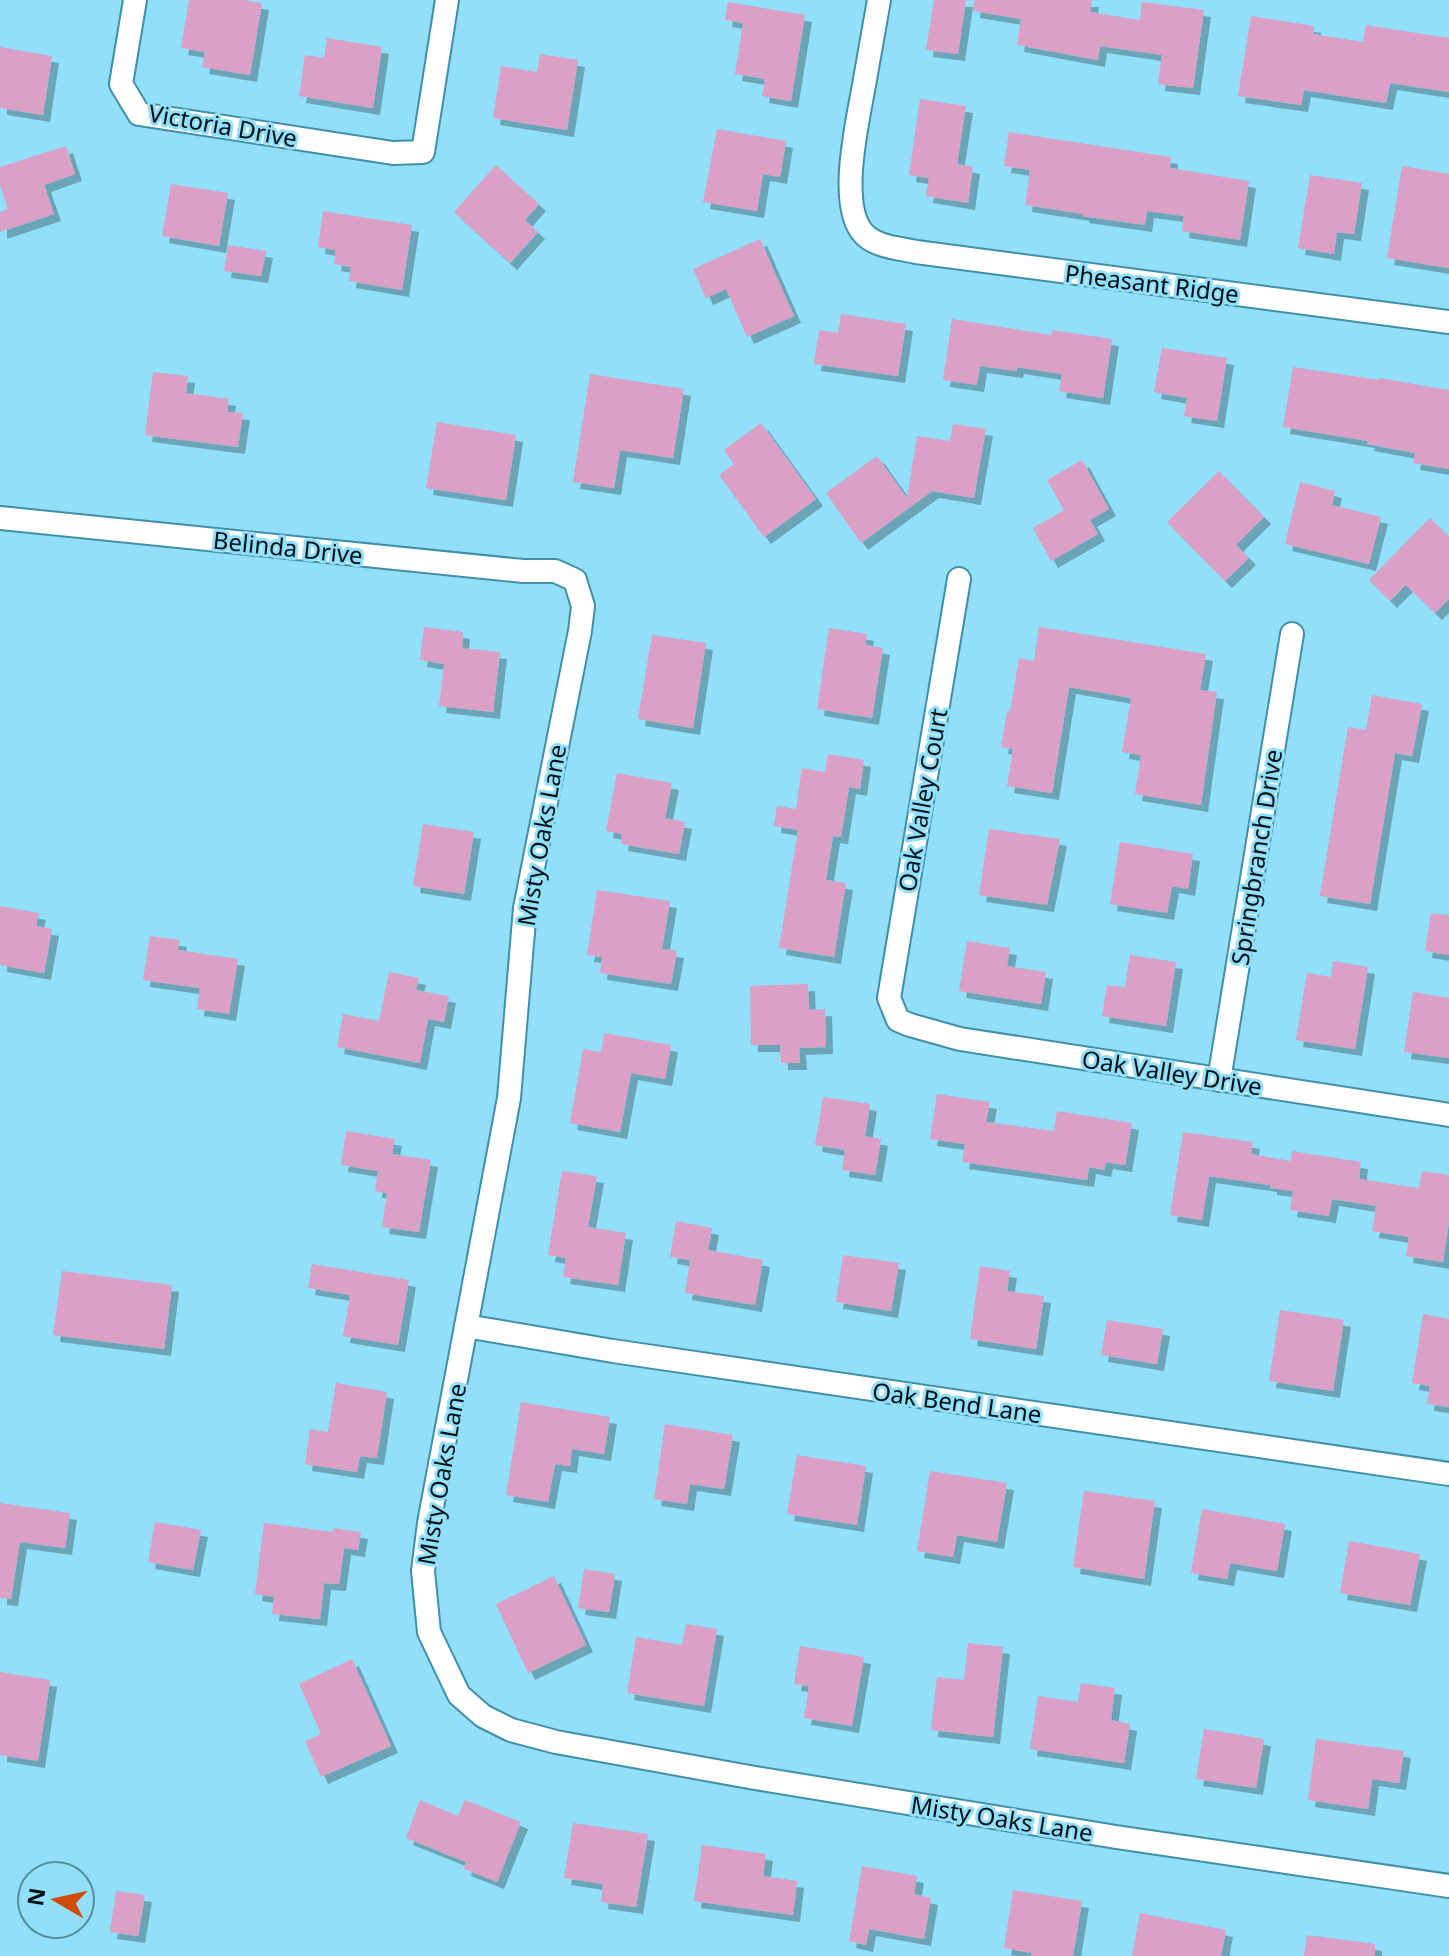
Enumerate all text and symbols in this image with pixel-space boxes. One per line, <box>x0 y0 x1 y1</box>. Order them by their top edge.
street label: Victoria Drive <box>146 96 300 154</box>
street label: Pheasant Ridge <box>1063 256 1241 310</box>
street label: Belinda Drive <box>212 523 364 571</box>
street label: Oak Valley Court <box>890 705 954 894</box>
street label: Misty Oaks Lane <box>509 742 573 928</box>
street label: Springbranch Drive <box>1223 747 1289 967</box>
street label: Oak Valley Drive <box>1080 1041 1264 1103</box>
street label: Oak Bend Lane <box>870 1374 1044 1430</box>
street label: Misty Oaks Lane <box>409 1381 473 1567</box>
street label: Misty Oaks Lane <box>909 1787 1095 1849</box>
north arrow <box>16 1860 96 1940</box>
text: N <box>19 1886 51 1908</box>

